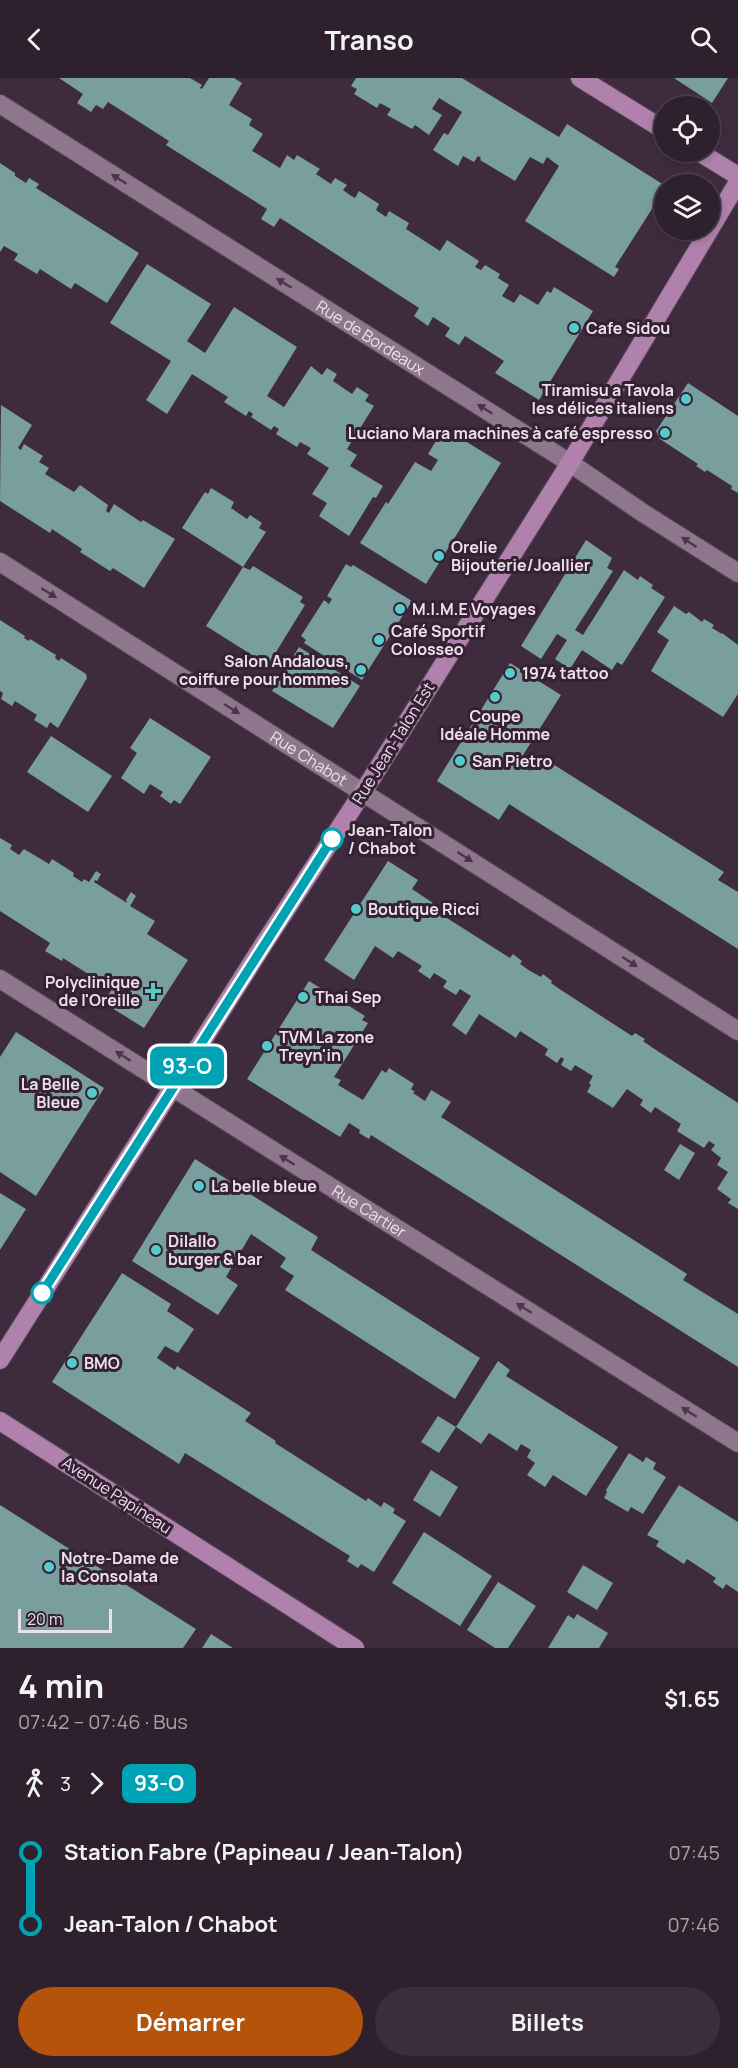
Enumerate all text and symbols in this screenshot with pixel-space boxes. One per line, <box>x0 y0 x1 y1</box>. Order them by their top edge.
text: Transo <box>324 21 414 58</box>
icon: back <box>18 23 51 56</box>
icon: search <box>687 23 720 56</box>
map controls <box>654 96 720 240</box>
button: locate <box>654 96 720 162</box>
one-way arrow <box>111 174 127 185</box>
button: layers <box>654 174 720 240</box>
one-way arrow <box>276 278 292 289</box>
street label: Rue de Bordeaux <box>312 295 430 380</box>
place label: Cafe Sidou <box>586 317 670 339</box>
marker: Cafe Sidou <box>567 321 581 335</box>
place label: Tiramisu a Tavola les délices italiens <box>531 379 674 419</box>
marker: Tiramisu a Tavola les délices italiens <box>679 392 693 406</box>
one-way arrow <box>477 404 493 415</box>
place label: Luciano Mara machines à café espresso <box>348 422 653 444</box>
marker: Luciano Mara machines à café espresso <box>658 426 672 440</box>
place label: Orelie Bijouterie/Joallier <box>451 536 590 576</box>
one-way arrow <box>681 536 697 547</box>
marker: Orelie Bijouterie/Joallier <box>432 549 446 563</box>
one-way arrow <box>41 588 58 599</box>
place label: M.I.M.E Voyages <box>412 598 536 620</box>
marker: M.I.M.E Voyages <box>393 602 407 616</box>
place label: Café Sportif Colosseo <box>391 620 485 660</box>
marker: Café Sportif Colosseo <box>372 633 386 647</box>
place label: Salon Andalous, coiffure pour hommes <box>179 650 349 690</box>
place label: 1974 tattoo <box>522 662 609 684</box>
marker: Salon Andalous, coiffure pour hommes <box>354 663 368 677</box>
marker: 1974 tattoo <box>503 666 517 680</box>
street label: Rue Jean-Talon Est <box>347 678 439 808</box>
marker: Coupe Idéale Homme <box>488 690 502 704</box>
one-way arrow <box>224 703 240 714</box>
place label: Coupe Idéale Homme <box>440 705 550 745</box>
street label: Rue Chabot <box>266 726 352 791</box>
place label: San Pietro <box>472 750 552 772</box>
marker: San Pietro <box>453 754 467 768</box>
place label: Jean-Talon / Chabot <box>348 819 432 859</box>
marker: Jean-Talon / Chabot <box>321 828 343 850</box>
one-way arrow <box>457 851 473 863</box>
place label: Boutique Ricci <box>368 898 480 920</box>
marker: Boutique Ricci <box>349 902 363 916</box>
one-way arrow <box>622 956 638 967</box>
place label: Polyclinique de l'Oreille <box>45 971 140 1011</box>
marker: Polyclinique de l'Oreille <box>144 982 162 1000</box>
place label: Thai Sep <box>315 986 382 1008</box>
marker: Thai Sep <box>296 990 310 1004</box>
place label: TVM La zone Treyn'in <box>279 1026 374 1066</box>
marker: TVM La zone Treyn'in <box>260 1039 274 1053</box>
line badge: 93-O <box>145 1046 229 1086</box>
one-way arrow <box>115 1051 132 1062</box>
text: 93-O <box>162 1052 212 1080</box>
place label: La Belle Bleue <box>21 1073 80 1113</box>
marker: La Belle Bleue <box>85 1086 99 1100</box>
one-way arrow <box>279 1154 295 1165</box>
place label: La belle bleue <box>211 1175 317 1197</box>
marker: La belle bleue <box>192 1179 206 1193</box>
street label: Rue Cartier <box>328 1180 411 1243</box>
place label: Dilallo burger & bar <box>168 1230 262 1270</box>
marker: Dilallo burger & bar <box>149 1243 163 1257</box>
unlabelled marker <box>31 1282 53 1304</box>
one-way arrow <box>516 1302 532 1314</box>
place label: BMO <box>84 1352 120 1374</box>
marker: BMO <box>65 1356 79 1370</box>
one-way arrow <box>681 1406 697 1417</box>
street label: Avenue Papineau <box>58 1451 176 1539</box>
place label: Notre-Dame de la Consolata <box>61 1547 179 1587</box>
marker: Notre-Dame de la Consolata <box>42 1560 56 1574</box>
scale bar <box>18 1606 112 1634</box>
text: 20 m <box>27 1608 63 1630</box>
text: 4 min <box>18 1663 104 1708</box>
text: $1.65 <box>664 1684 720 1714</box>
text: 07:42 – 07:46 · Bus <box>18 1708 188 1735</box>
icon: walk <box>18 1767 51 1800</box>
icon: forward <box>80 1767 113 1800</box>
text: 93-O <box>134 1769 184 1797</box>
text: 3 <box>60 1770 71 1797</box>
text: Station Fabre (Papineau / Jean-Talon) <box>64 1837 465 1867</box>
text: 07:45 <box>668 1839 720 1866</box>
text: Jean-Talon / Chabot <box>64 1909 278 1939</box>
text: 07:46 <box>668 1911 720 1938</box>
button: Démarrer <box>18 1987 363 2056</box>
button: Billets <box>375 1987 720 2056</box>

